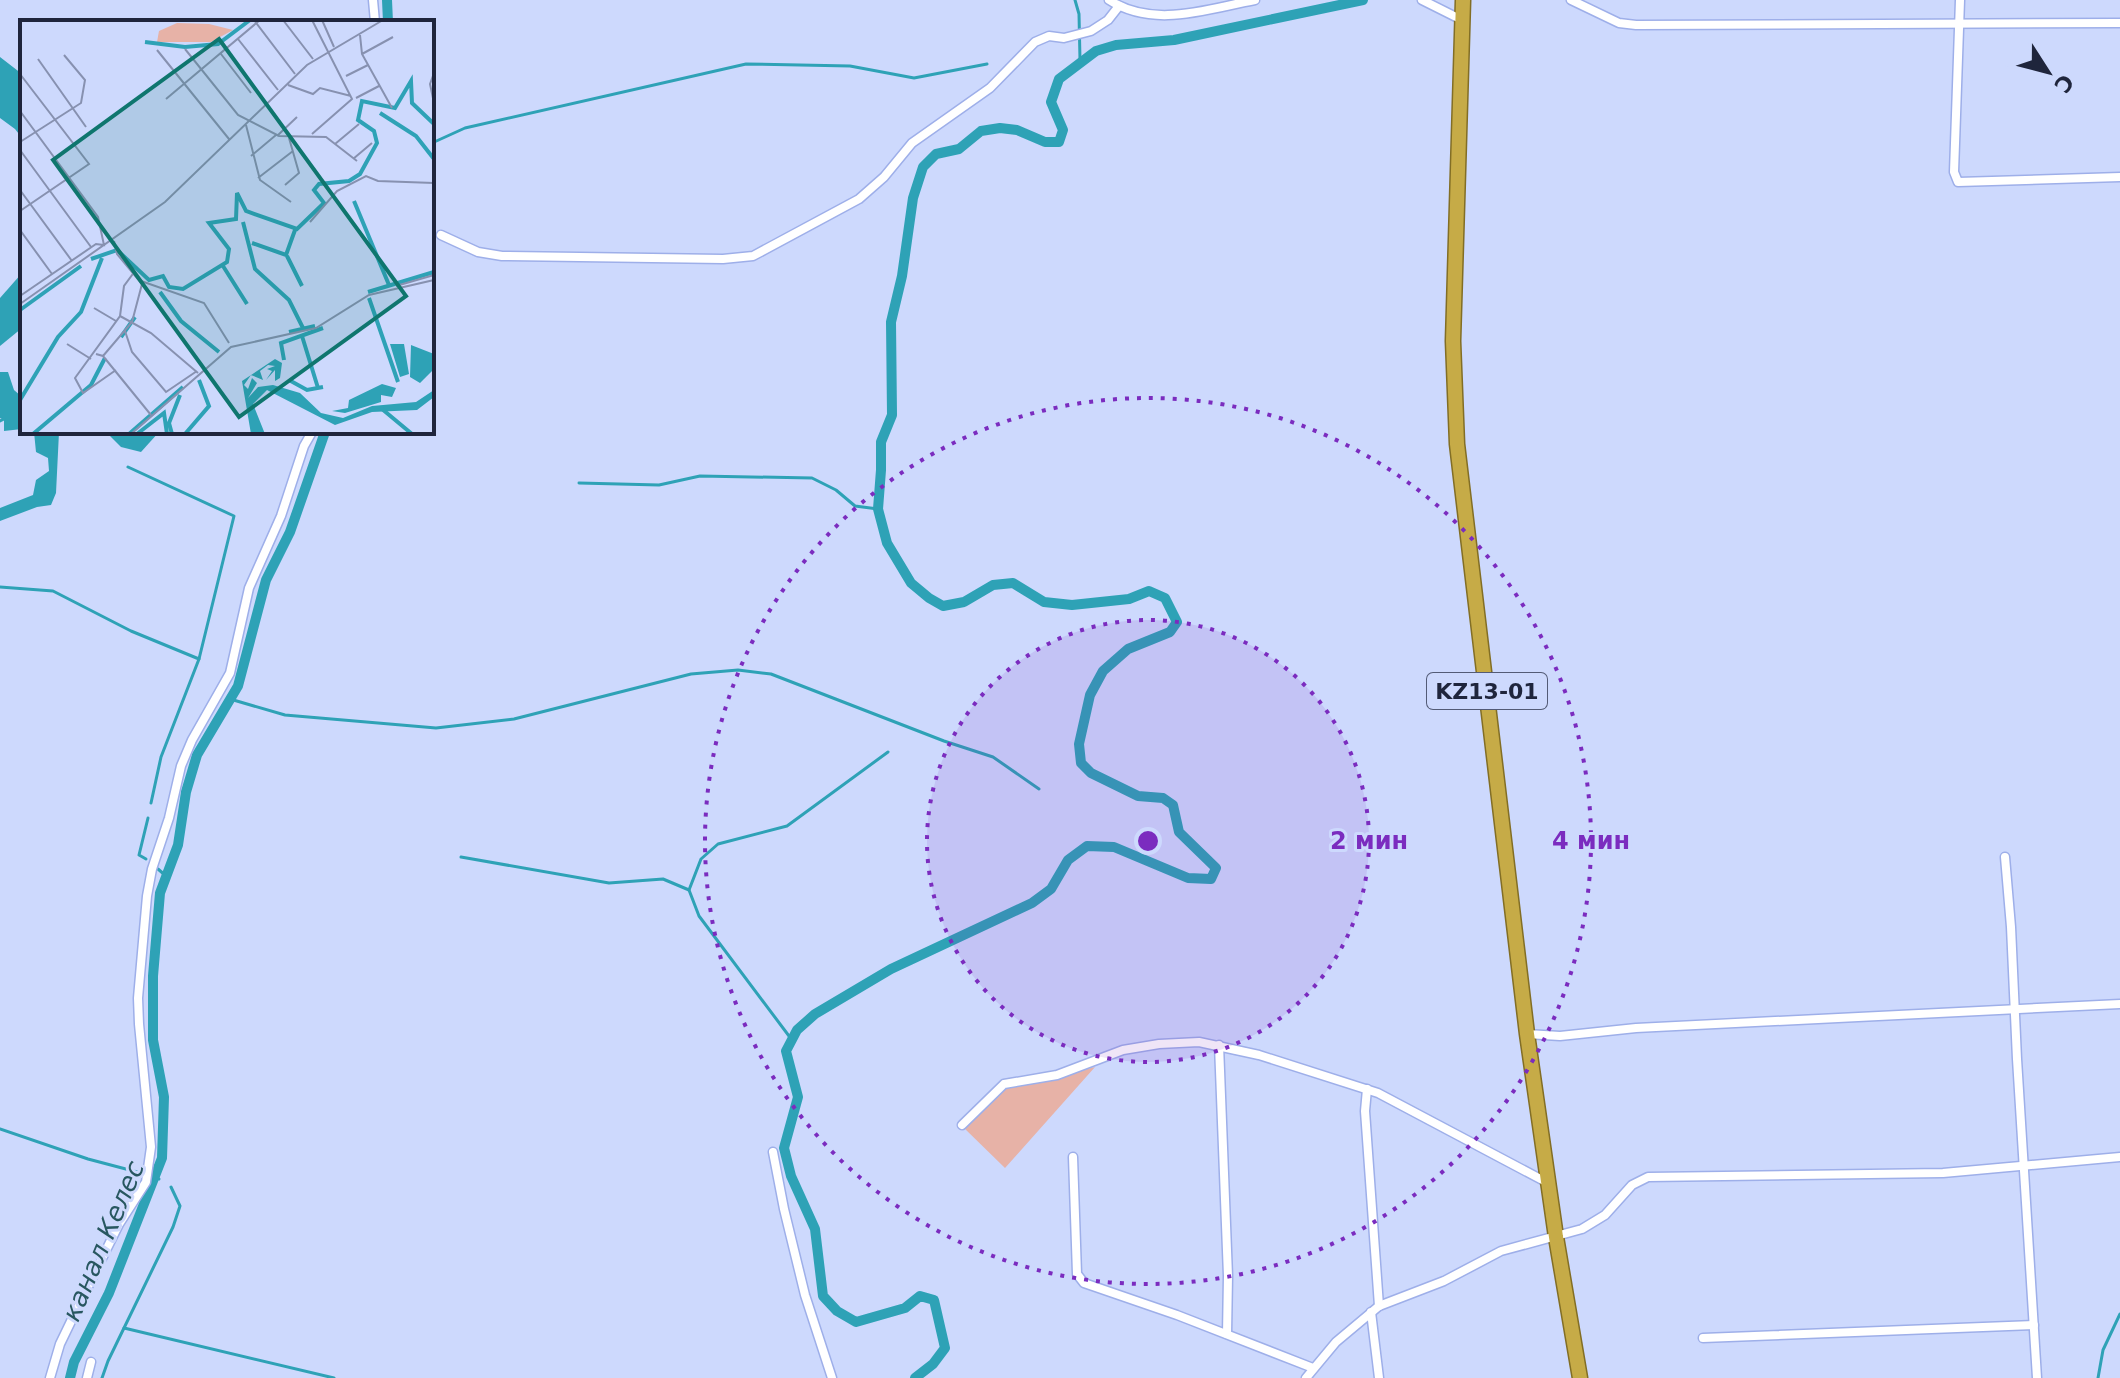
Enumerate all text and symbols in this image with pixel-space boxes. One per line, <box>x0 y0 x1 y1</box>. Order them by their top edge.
inset map <box>20 20 434 434</box>
north arrow <box>2008 32 2088 112</box>
text: С <box>2049 70 2079 97</box>
road number: KZ13-01 <box>1427 673 1547 709</box>
centre of rings <box>1134 827 1162 855</box>
text: 2 мин <box>1330 827 1408 855</box>
text: 4 мин <box>1552 827 1630 855</box>
water label: канал Келес <box>56 1157 150 1325</box>

